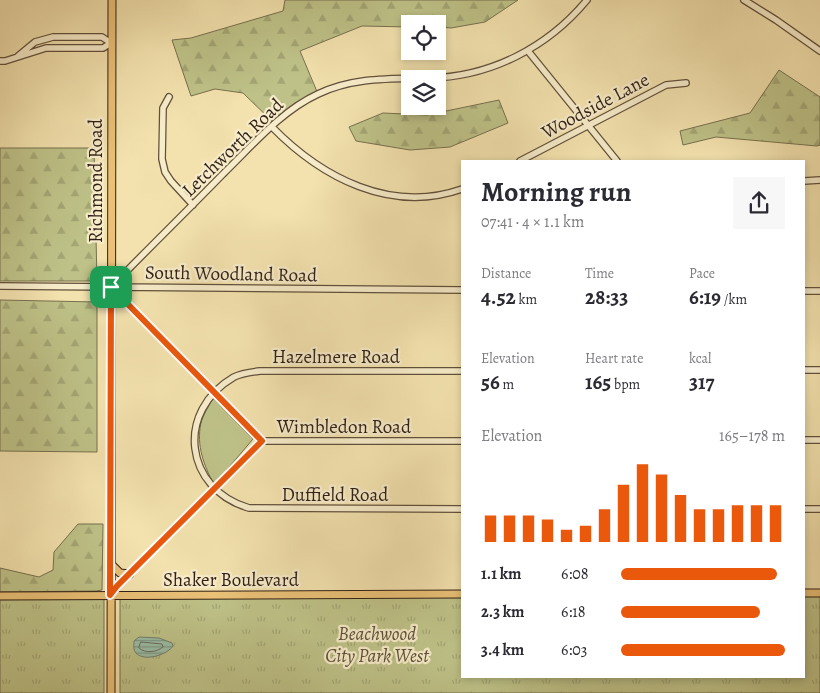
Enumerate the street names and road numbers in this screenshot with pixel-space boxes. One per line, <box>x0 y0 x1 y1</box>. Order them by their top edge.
street label: Woodside Lane <box>536 67 654 146</box>
street label: Letchworth Road <box>176 92 290 203</box>
street label: Richmond Road <box>83 118 109 243</box>
street label: South Woodland Road <box>145 259 318 289</box>
street label: Hazelmere Road <box>272 344 401 370</box>
street label: Wimbledon Road <box>276 414 412 440</box>
street label: Duffield Road <box>281 482 389 508</box>
street label: Shaker Boulevard <box>163 567 300 593</box>

